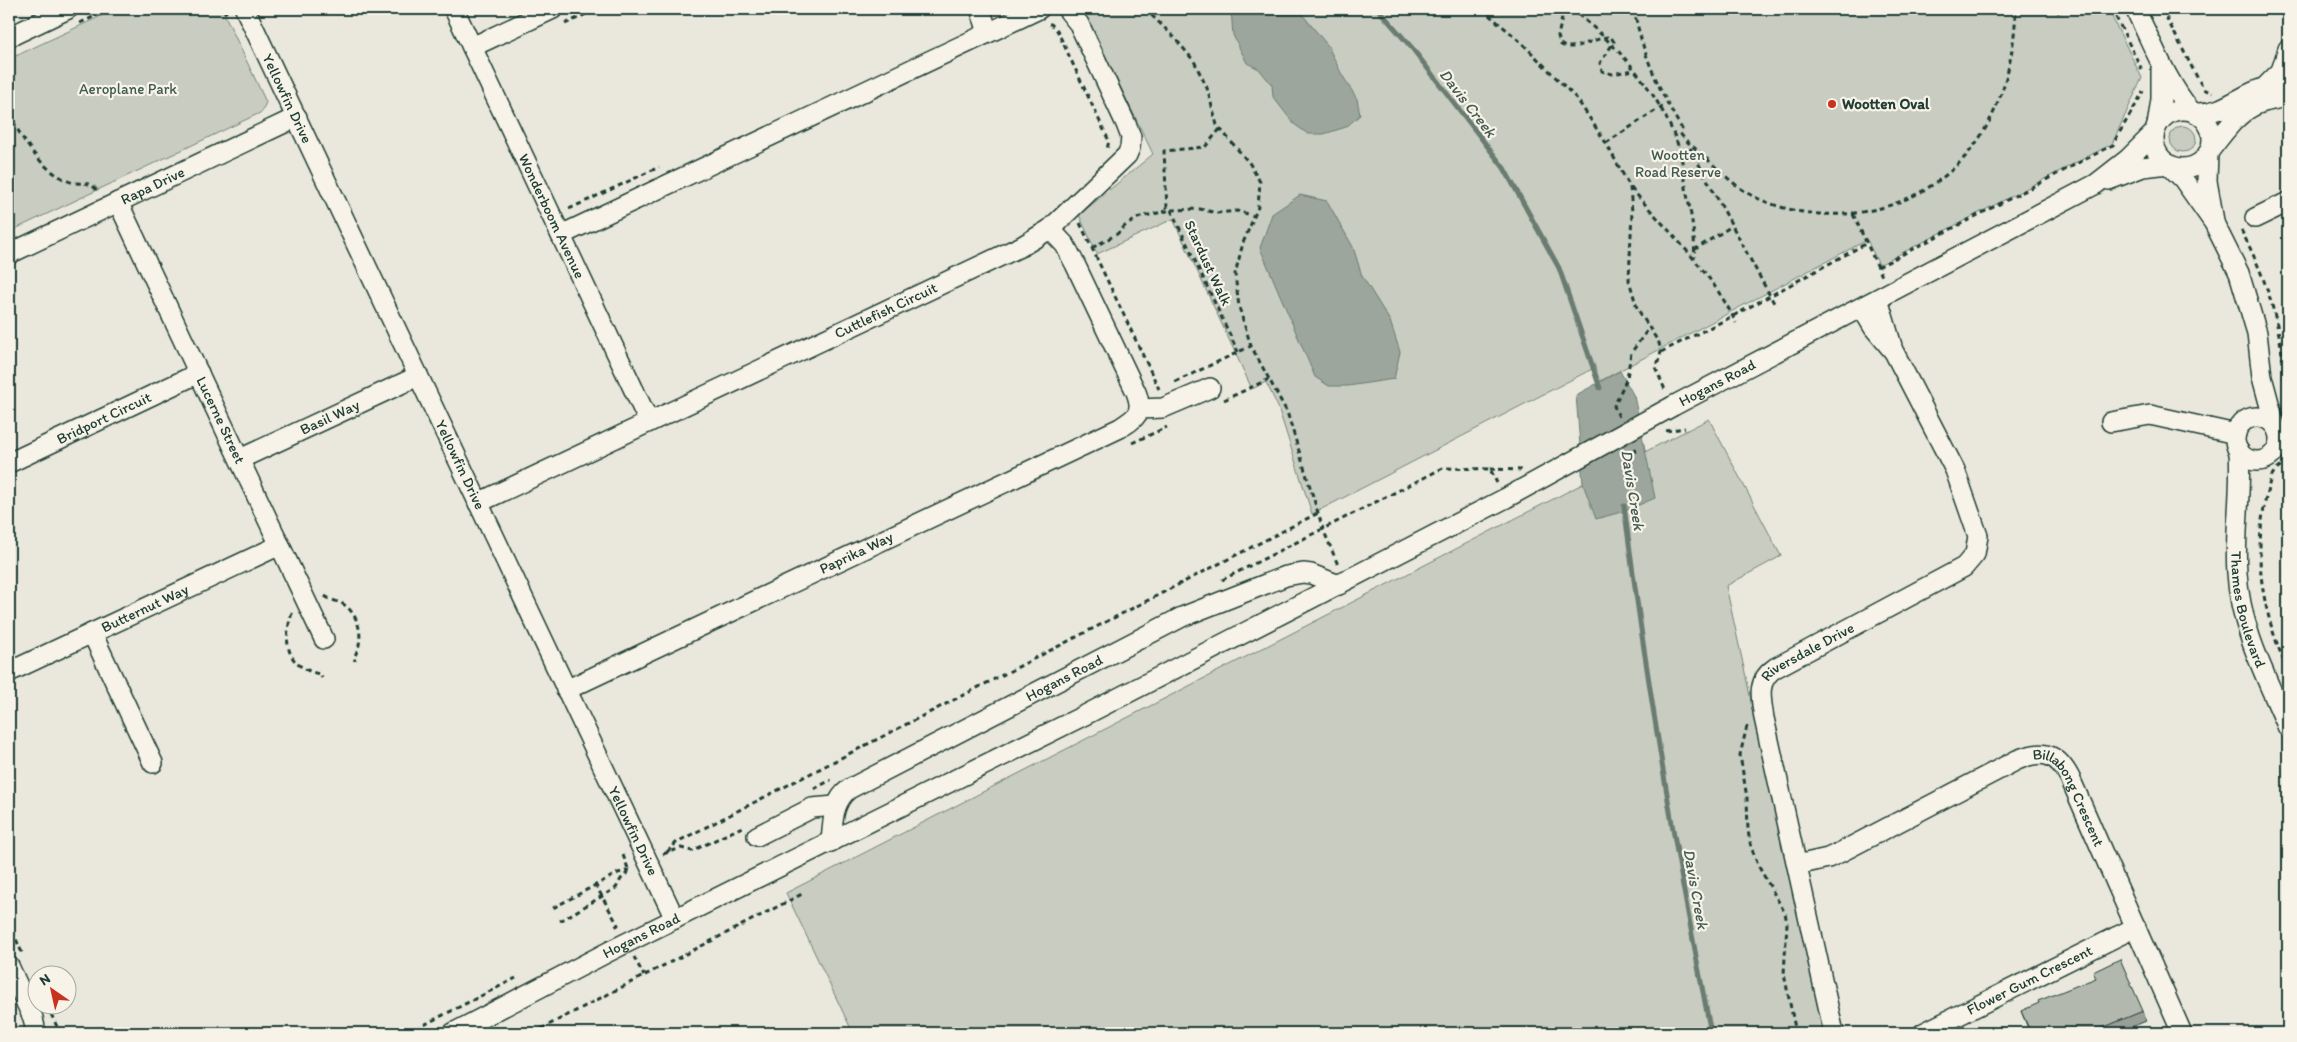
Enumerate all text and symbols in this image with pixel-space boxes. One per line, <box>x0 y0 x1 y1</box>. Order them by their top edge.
street label: Yellowfin Drive <box>258 51 316 146</box>
water label: Davis Creek <box>1435 65 1501 141</box>
park label: Aeroplane Park <box>79 80 177 98</box>
place label: Wootten Oval <box>1842 95 1930 113</box>
marker: Wootten Oval <box>1826 98 1838 110</box>
park label: Wootten Road Reserve <box>1635 146 1721 181</box>
street label: Wonderboom Avenue <box>515 151 589 281</box>
street label: Rapa Drive <box>118 163 187 209</box>
street label: Stardust Walk <box>1180 217 1236 309</box>
street label: Cuttlefish Circuit <box>832 278 940 342</box>
street label: Hogans Road <box>1676 355 1759 410</box>
street label: Lucerne Street <box>192 373 249 467</box>
street label: Bridport Circuit <box>54 388 154 448</box>
street label: Basil Way <box>297 396 362 439</box>
street label: Yellowfin Drive <box>431 417 489 512</box>
water label: Davis Creek <box>1617 448 1649 532</box>
street label: Paprika Way <box>816 528 896 578</box>
street label: Thames Boulevard <box>2227 551 2270 671</box>
street label: Butternut Way <box>98 580 191 636</box>
street label: Riversdale Drive <box>1757 618 1857 685</box>
street label: Hogans Road <box>1023 650 1106 705</box>
street label: Billabong Crescent <box>2032 745 2108 850</box>
street label: Yellowfin Drive <box>604 783 662 879</box>
water label: Davis Creek <box>1680 847 1713 931</box>
street label: Hogans Road <box>599 908 684 962</box>
street label: Flower Gum Crescent <box>1964 941 2096 1019</box>
north arrow <box>28 964 78 1014</box>
text: N <box>36 970 54 989</box>

